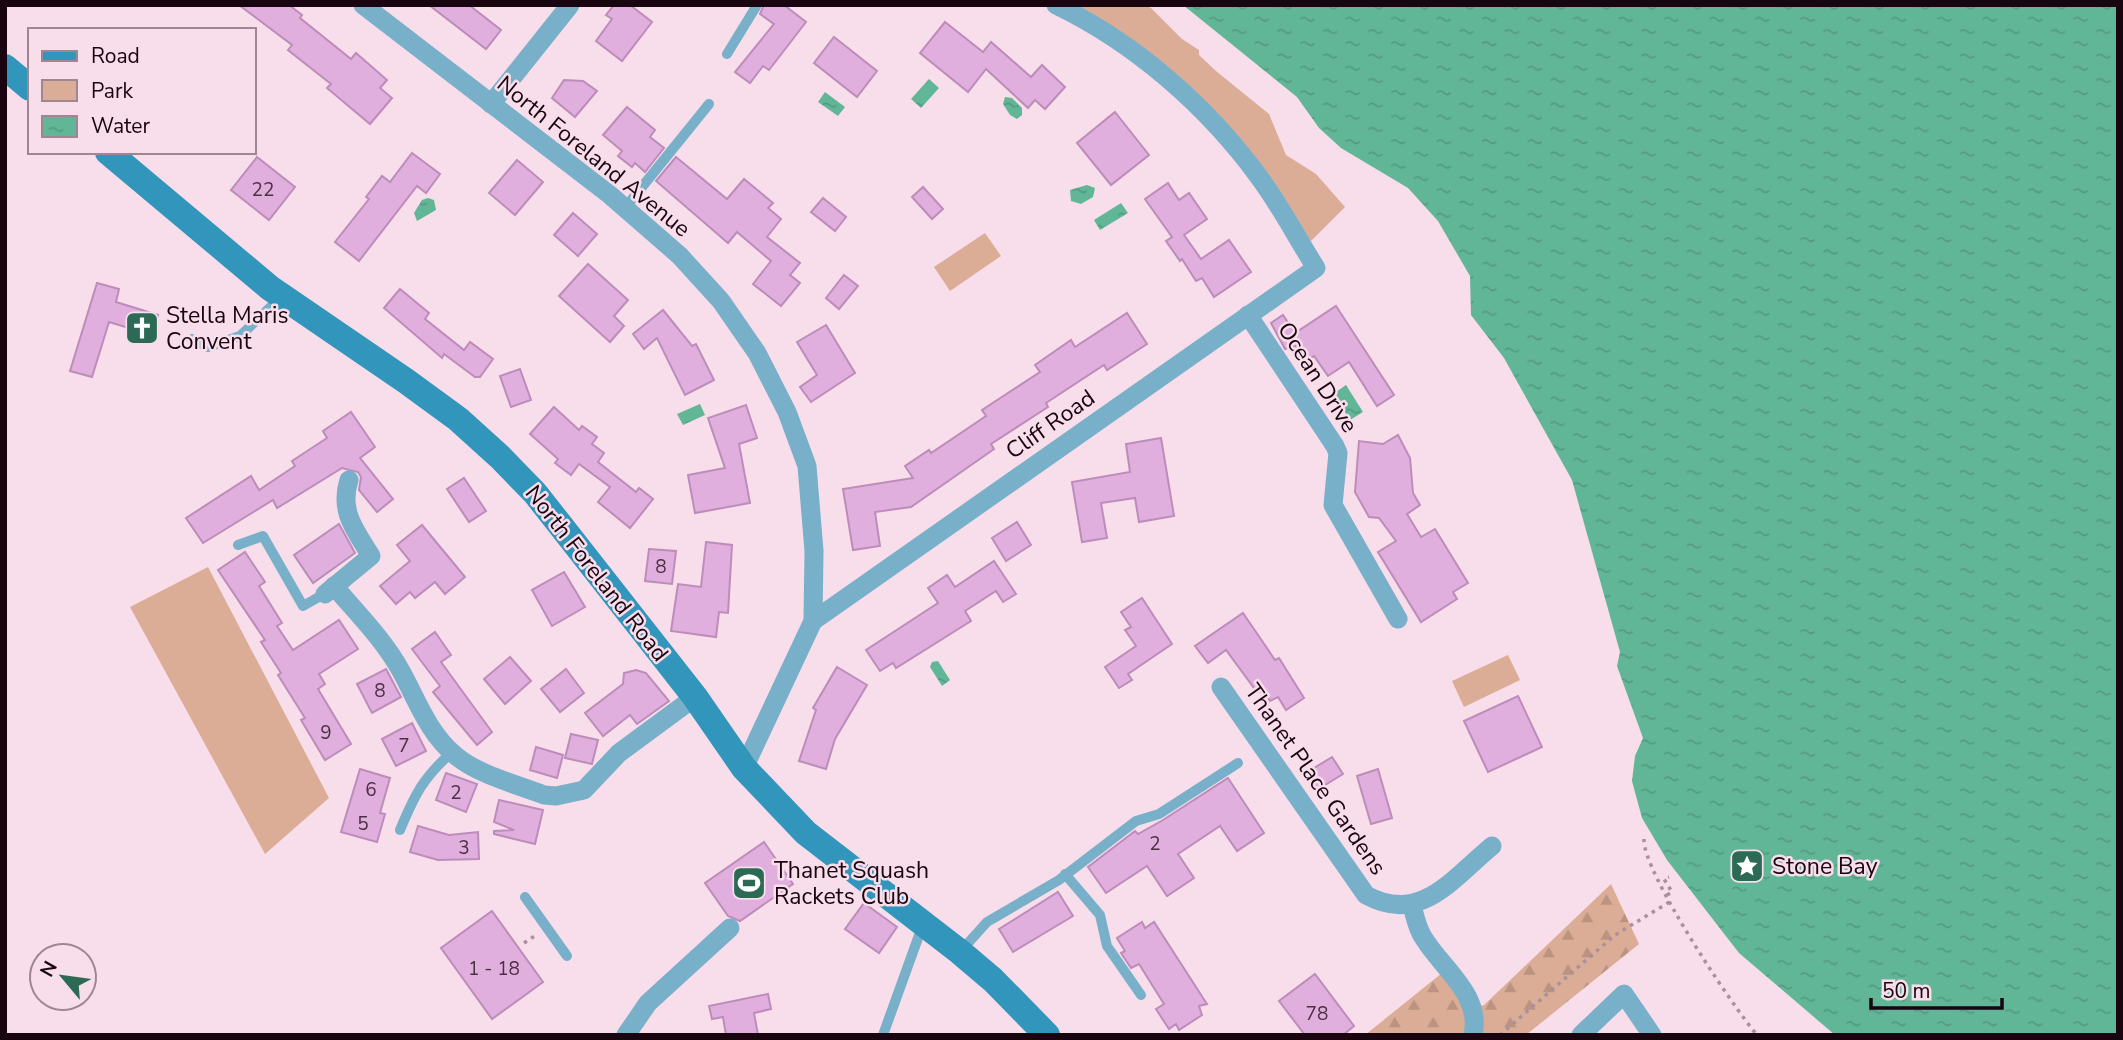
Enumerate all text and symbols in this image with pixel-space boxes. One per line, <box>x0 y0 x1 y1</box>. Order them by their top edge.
legend <box>28 28 256 154</box>
text: Road <box>91 42 140 70</box>
street label: North Foreland Avenue <box>490 69 697 244</box>
text: Park <box>91 77 133 105</box>
text: Water <box>91 112 150 140</box>
house number: 22 <box>252 177 274 203</box>
place label: Stella Maris Convent <box>166 300 288 357</box>
church icon: Stella Maris Convent <box>123 309 161 347</box>
street label: Ocean Drive <box>1270 316 1365 439</box>
street label: Cliff Road <box>1000 382 1101 466</box>
street label: North Foreland Road <box>518 479 675 668</box>
house number: 8 <box>655 554 667 580</box>
street label: Thanet Place Gardens <box>1238 677 1393 881</box>
house number: 8 <box>374 678 386 704</box>
house number: 9 <box>320 720 332 746</box>
house number: 7 <box>398 733 410 759</box>
house number: 6 <box>365 777 377 803</box>
house number: 2 <box>450 780 462 806</box>
house number: 5 <box>357 811 369 837</box>
house number: 2 <box>1149 831 1161 857</box>
house number: 3 <box>458 835 470 861</box>
place icon: Stone Bay <box>1728 847 1766 885</box>
place label: Stone Bay <box>1772 851 1878 882</box>
place label: Thanet Squash Rackets Club <box>774 855 929 912</box>
sports icon: Thanet Squash Rackets Club <box>730 864 768 902</box>
north arrow <box>28 942 98 1012</box>
house number: 1 - 18 <box>468 956 520 982</box>
text: N <box>34 957 64 982</box>
scale bar <box>1871 967 2002 1011</box>
text: 50 m <box>1882 977 1931 1005</box>
house number: 78 <box>1306 1001 1328 1027</box>

